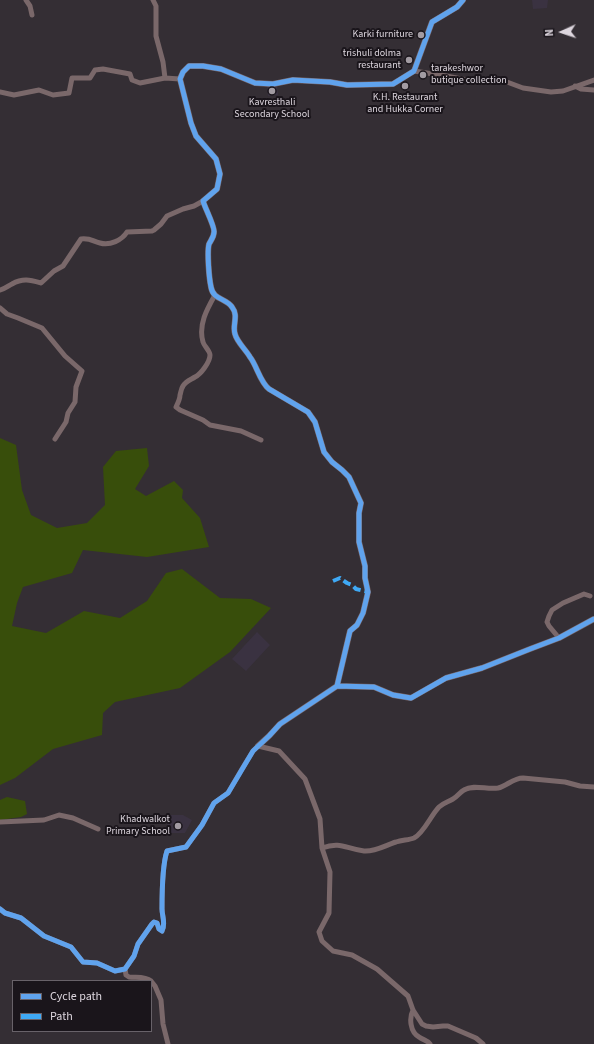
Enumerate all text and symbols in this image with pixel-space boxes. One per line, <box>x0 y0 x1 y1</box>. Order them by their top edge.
north arrow <box>542 12 582 52</box>
place label: Karki furniture <box>352 29 413 41</box>
text: N <box>542 29 557 37</box>
marker: Karki furniture <box>416 30 426 40</box>
place label: trishuli dolma restaurant <box>343 48 401 72</box>
marker: trishuli dolma restaurant <box>404 55 414 65</box>
place label: tarakeshwor butique collection <box>431 63 507 86</box>
marker: tarakeshwor butique collection <box>418 70 428 80</box>
marker: K.H. Restaurant and Hukka Corner <box>400 81 410 91</box>
marker: Kavresthali Secondary School <box>267 86 277 96</box>
place label: K.H. Restaurant and Hukka Corner <box>367 92 443 116</box>
place label: Kavresthali Secondary School <box>234 97 310 120</box>
place label: Khadwalkot Primary School <box>106 814 170 838</box>
marker: Khadwalkot Primary School <box>173 821 183 831</box>
legend <box>12 980 152 1032</box>
text: Cycle path <box>50 988 102 1005</box>
text: Path <box>50 1008 73 1025</box>

